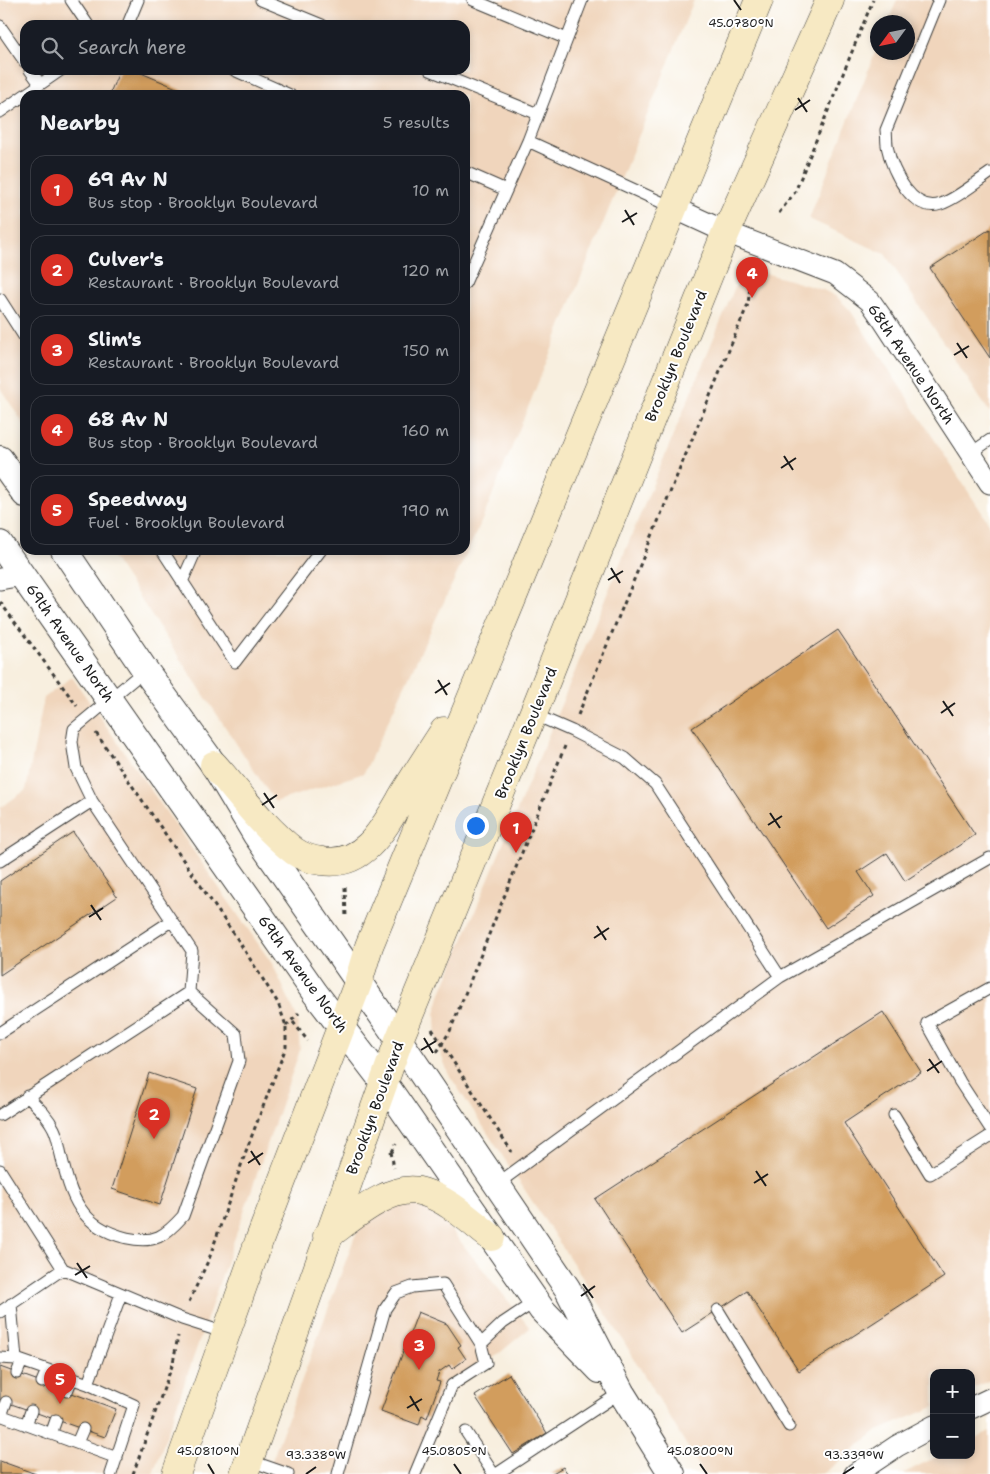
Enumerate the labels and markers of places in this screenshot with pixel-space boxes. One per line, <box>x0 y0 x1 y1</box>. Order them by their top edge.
pin: 4 <box>736 257 768 298</box>
pin: 1 <box>500 812 532 853</box>
pin: 2 <box>138 1098 170 1139</box>
pin: 3 <box>403 1329 435 1370</box>
pin: 5 <box>44 1363 76 1404</box>

